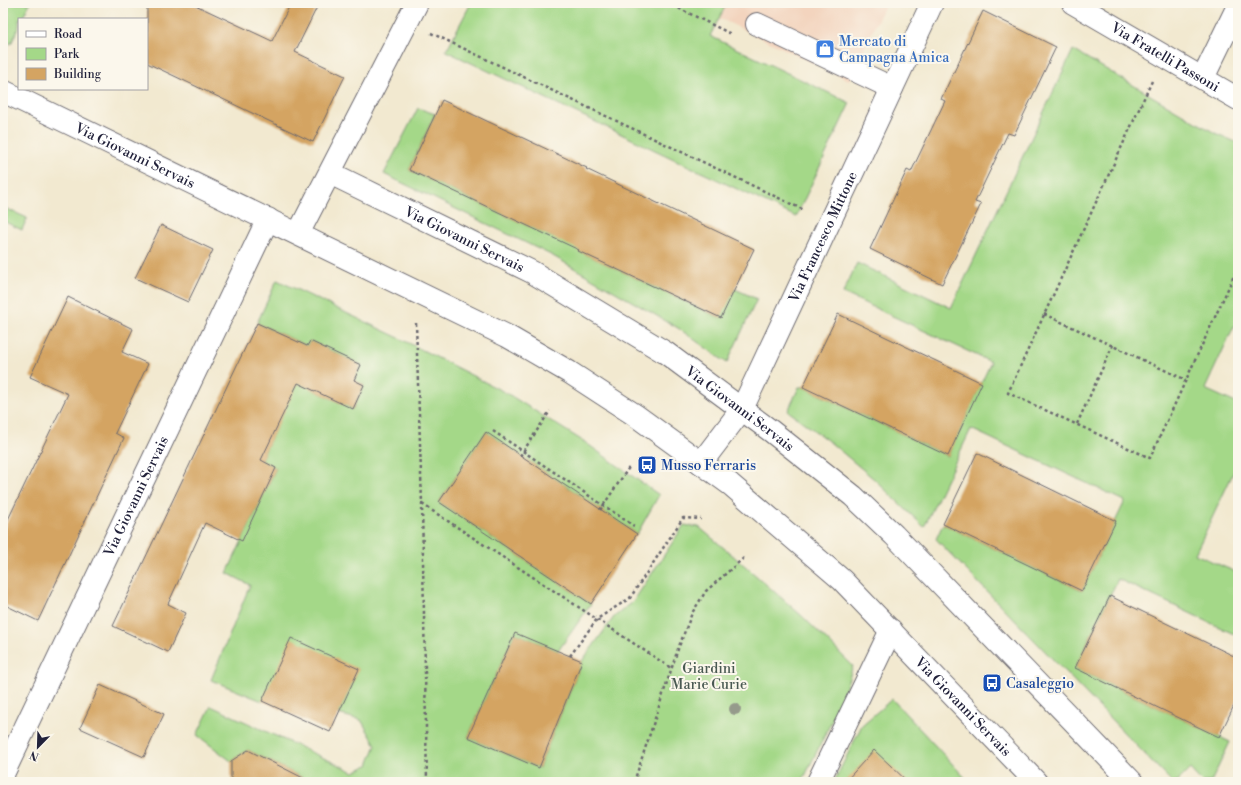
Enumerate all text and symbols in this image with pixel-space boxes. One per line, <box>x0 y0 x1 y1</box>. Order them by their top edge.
legend <box>18 18 148 90</box>
street label: Via Fratelli Passoni <box>1107 19 1223 97</box>
text: Road <box>54 27 82 42</box>
place label: Mercato di Campagna Amica <box>839 33 950 67</box>
shop icon: Mercato di Campagna Amica <box>814 38 836 60</box>
text: Park <box>54 47 80 62</box>
text: Building <box>53 67 102 82</box>
street label: Via Giovanni Servais <box>71 119 198 193</box>
street label: Via Francesco Mittone <box>785 169 862 306</box>
street label: Via Giovanni Servais <box>401 203 527 277</box>
street label: Via Giovanni Servais <box>681 362 797 456</box>
street label: Via Giovanni Servais <box>100 433 173 560</box>
bus stop icon: Musso Ferraris <box>636 454 658 476</box>
place label: Musso Ferraris <box>661 457 756 475</box>
street label: Via Giovanni Servais <box>910 653 1015 761</box>
park label: Giardini Marie Curie <box>671 660 747 694</box>
bus stop icon: Casaleggio <box>981 672 1003 694</box>
place label: Casaleggio <box>1006 675 1074 693</box>
north arrow <box>18 727 58 767</box>
text: N <box>27 747 41 763</box>

